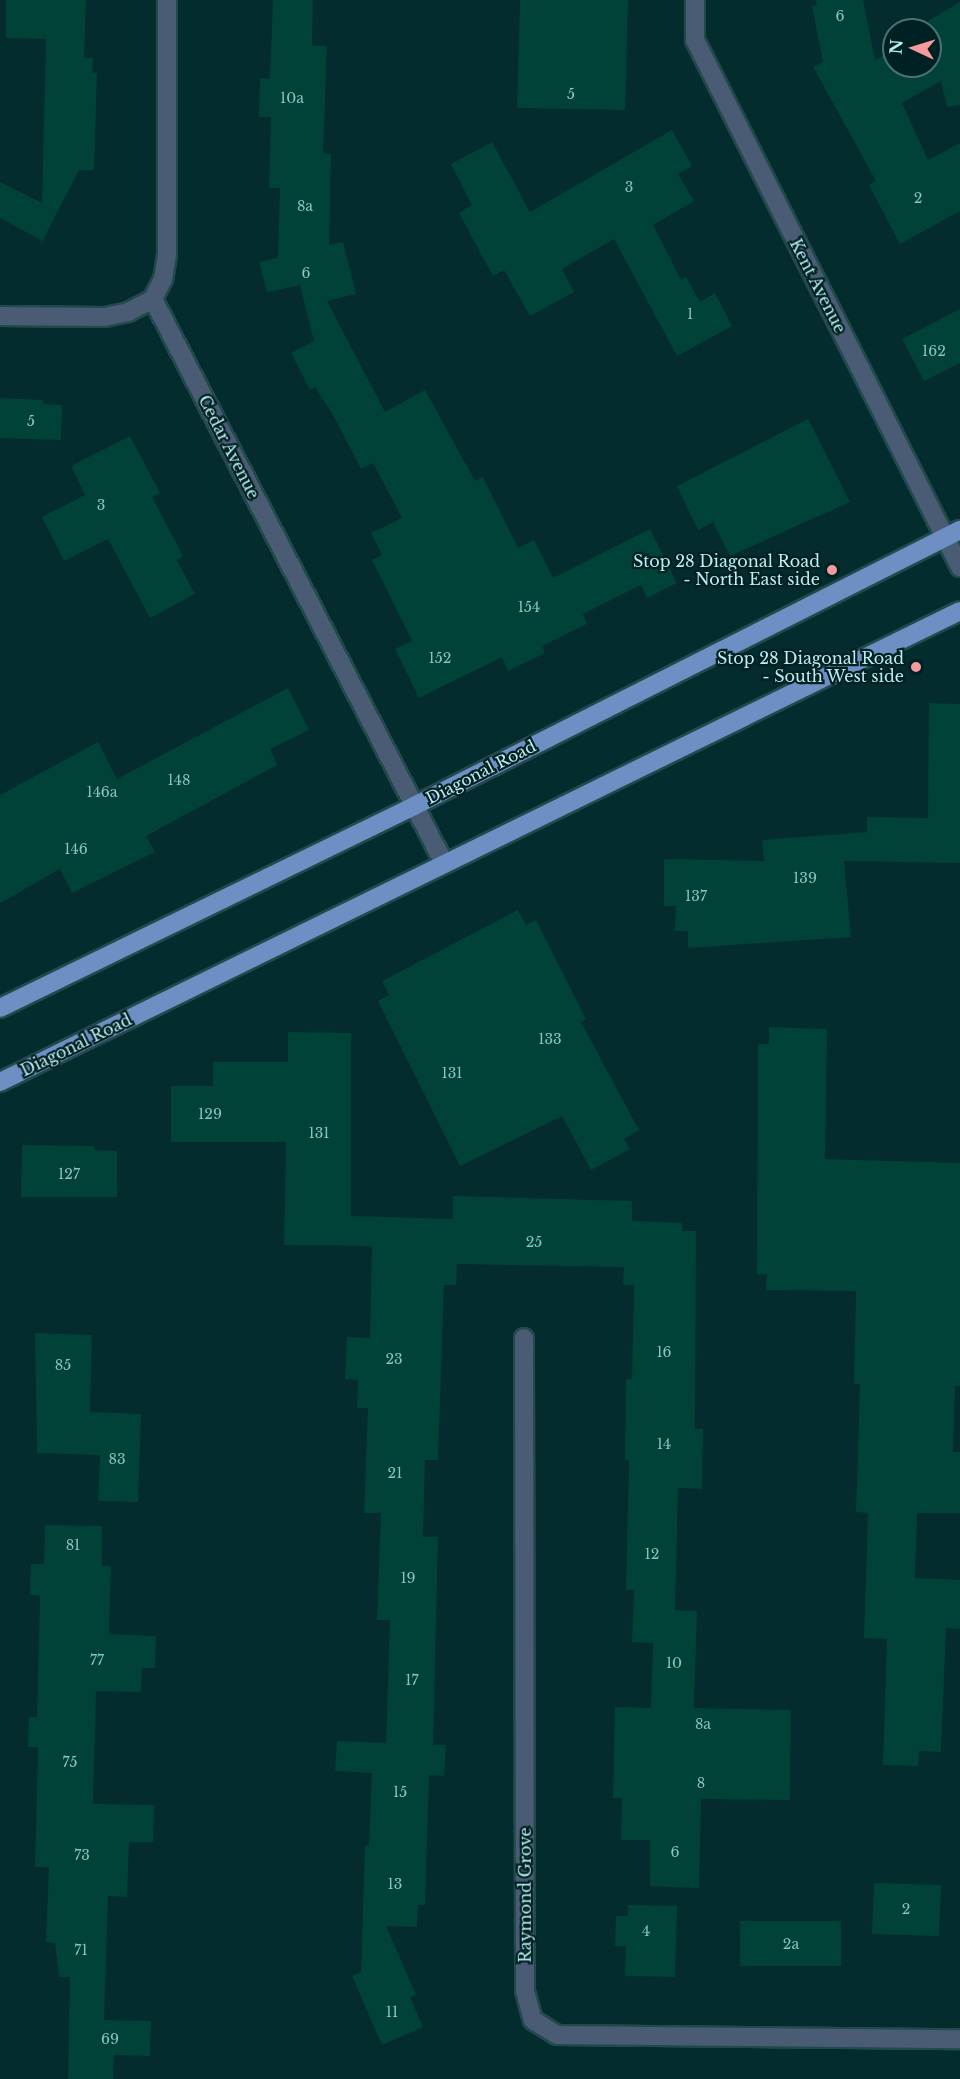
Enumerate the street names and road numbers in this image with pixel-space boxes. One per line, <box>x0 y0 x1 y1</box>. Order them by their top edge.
street label: Kent Avenue <box>786 235 850 337</box>
street label: Cedar Avenue <box>194 391 264 503</box>
street label: Diagonal Road <box>423 736 539 808</box>
street label: Diagonal Road <box>18 1010 134 1080</box>
street label: Raymond Grove <box>515 1827 535 1963</box>

